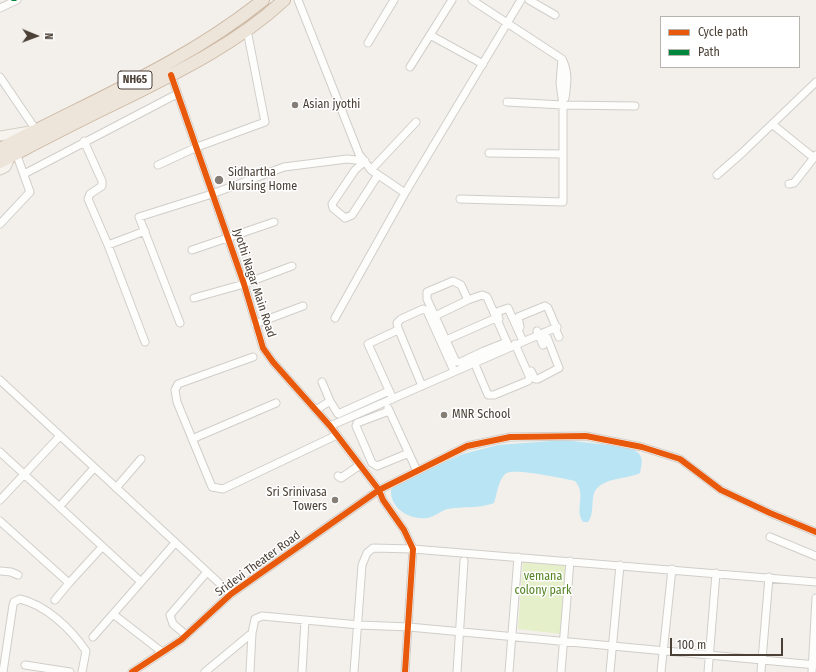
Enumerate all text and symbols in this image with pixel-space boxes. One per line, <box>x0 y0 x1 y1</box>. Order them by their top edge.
north arrow <box>16 16 56 56</box>
legend <box>660 16 800 68</box>
text: Cycle path <box>698 25 748 39</box>
text: N <box>42 33 55 40</box>
text: Path <box>698 45 720 59</box>
road number: NH65 <box>118 71 152 89</box>
place label: Asian jyothi <box>303 98 360 112</box>
marker: Asian jyothi <box>290 100 300 110</box>
place label: Sidhartha Nursing Home <box>228 166 297 194</box>
marker: Sidhartha Nursing Home <box>213 174 225 186</box>
street label: Jyothi Nagar Main Road <box>230 227 278 339</box>
place label: MNR School <box>452 408 510 422</box>
marker: MNR School <box>439 410 449 420</box>
place label: Sri Srinivasa Towers <box>267 486 327 514</box>
marker: Sri Srinivasa Towers <box>330 495 340 505</box>
street label: Sridevi Theater Road <box>213 528 303 600</box>
park label: vemana colony park <box>515 570 571 598</box>
scale bar <box>672 630 785 656</box>
text: 100 m <box>677 638 706 652</box>

